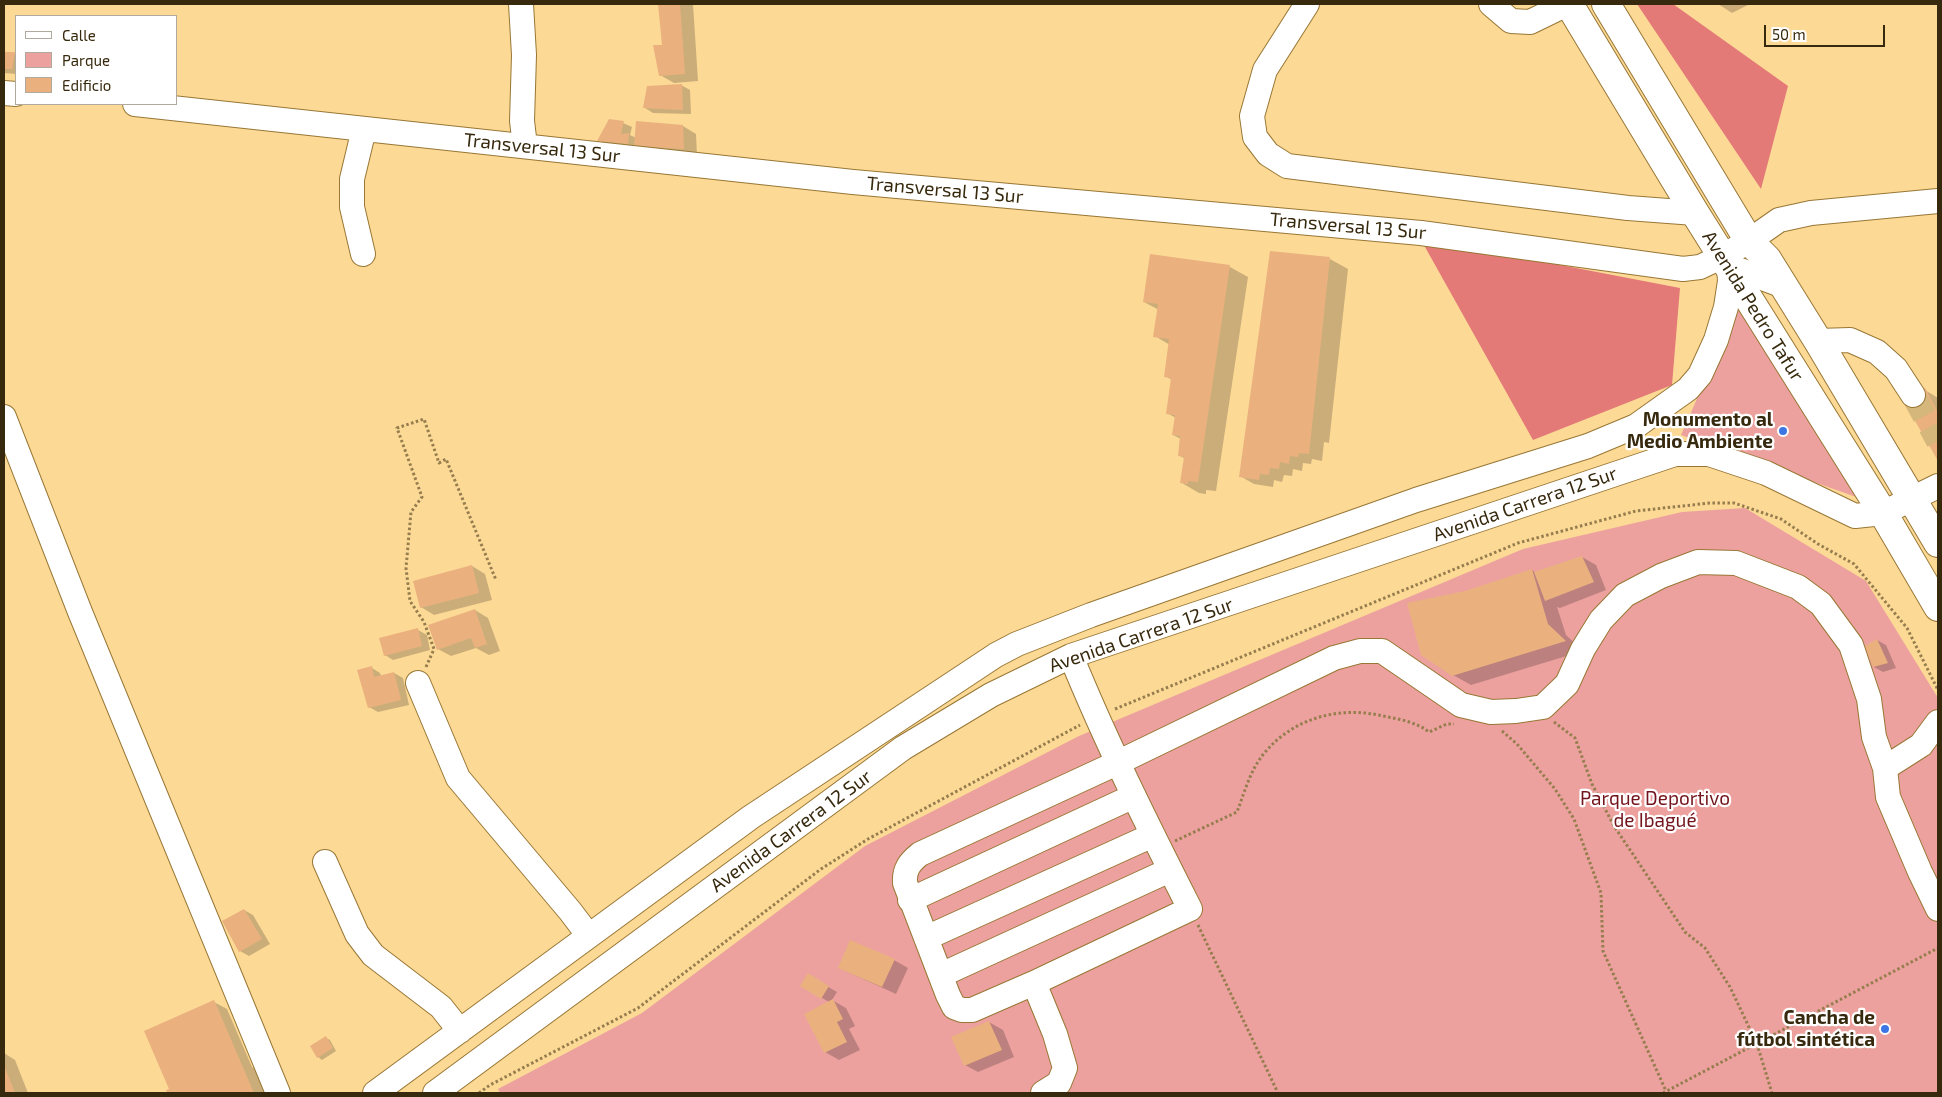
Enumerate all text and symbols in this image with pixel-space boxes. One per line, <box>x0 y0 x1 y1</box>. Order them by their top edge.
legend <box>15 15 178 105</box>
scale bar <box>1767 15 1888 47</box>
text: 50 m <box>1772 25 1806 43</box>
text: Calle <box>62 26 96 44</box>
text: Parque <box>62 51 110 69</box>
text: Edificio <box>62 76 111 94</box>
street label: Transversal 13 Sur <box>463 128 621 168</box>
street label: Transversal 13 Sur <box>866 172 1024 208</box>
street label: Transversal 13 Sur <box>1269 208 1427 244</box>
street label: Avenida Pedro Tafur <box>1698 227 1808 385</box>
place label: Monumento al Medio Ambiente <box>1627 409 1773 453</box>
marker: Monumento al Medio Ambiente <box>1777 425 1789 437</box>
street label: Avenida Carrera 12 Sur <box>1430 462 1620 546</box>
street label: Avenida Carrera 12 Sur <box>1046 593 1236 677</box>
street label: Avenida Carrera 12 Sur <box>706 765 876 897</box>
park label: Parque Deportivo de Ibagué <box>1580 788 1730 832</box>
place label: Cancha de fútbol sintética <box>1737 1007 1875 1051</box>
marker: Cancha de fútbol sintética <box>1879 1023 1891 1035</box>

